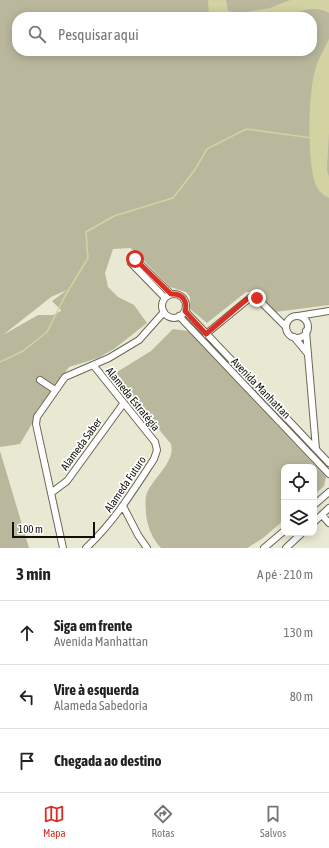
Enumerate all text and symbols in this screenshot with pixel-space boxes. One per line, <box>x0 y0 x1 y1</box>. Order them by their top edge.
search box <box>12 12 317 56</box>
icon: search <box>26 23 48 45</box>
text: Pesquisar aqui <box>58 26 139 43</box>
route start <box>126 250 144 268</box>
route end <box>248 289 266 307</box>
street label: Avenida Manhattan <box>229 355 293 421</box>
street label: Alameda Estratégia <box>104 365 162 433</box>
street label: Alameda Saber <box>58 415 104 472</box>
street label: Alameda Futuro <box>102 454 148 514</box>
map controls <box>281 464 317 536</box>
button: locate <box>281 464 317 500</box>
button: layers <box>281 500 317 536</box>
scale bar <box>12 520 95 539</box>
text: 100 m <box>18 523 43 535</box>
text: 3 min <box>16 564 51 584</box>
text: A pé · 210 m <box>257 567 313 582</box>
text: Siga em frente <box>54 617 132 634</box>
icon: ahead <box>16 622 38 644</box>
text: 130 m <box>284 625 313 640</box>
text: Avenida Manhattan <box>54 634 148 649</box>
text: Vire à esquerda <box>54 681 139 698</box>
icon: left <box>16 686 38 708</box>
text: 80 m <box>290 689 313 704</box>
text: Alameda Sabedoria <box>54 698 148 713</box>
icon: arrive <box>16 750 38 772</box>
text: Chegada ao destino <box>54 752 162 769</box>
tab: Mapa <box>43 803 66 839</box>
tab: Rotas <box>151 803 174 839</box>
tab: Salvos <box>260 803 286 839</box>

